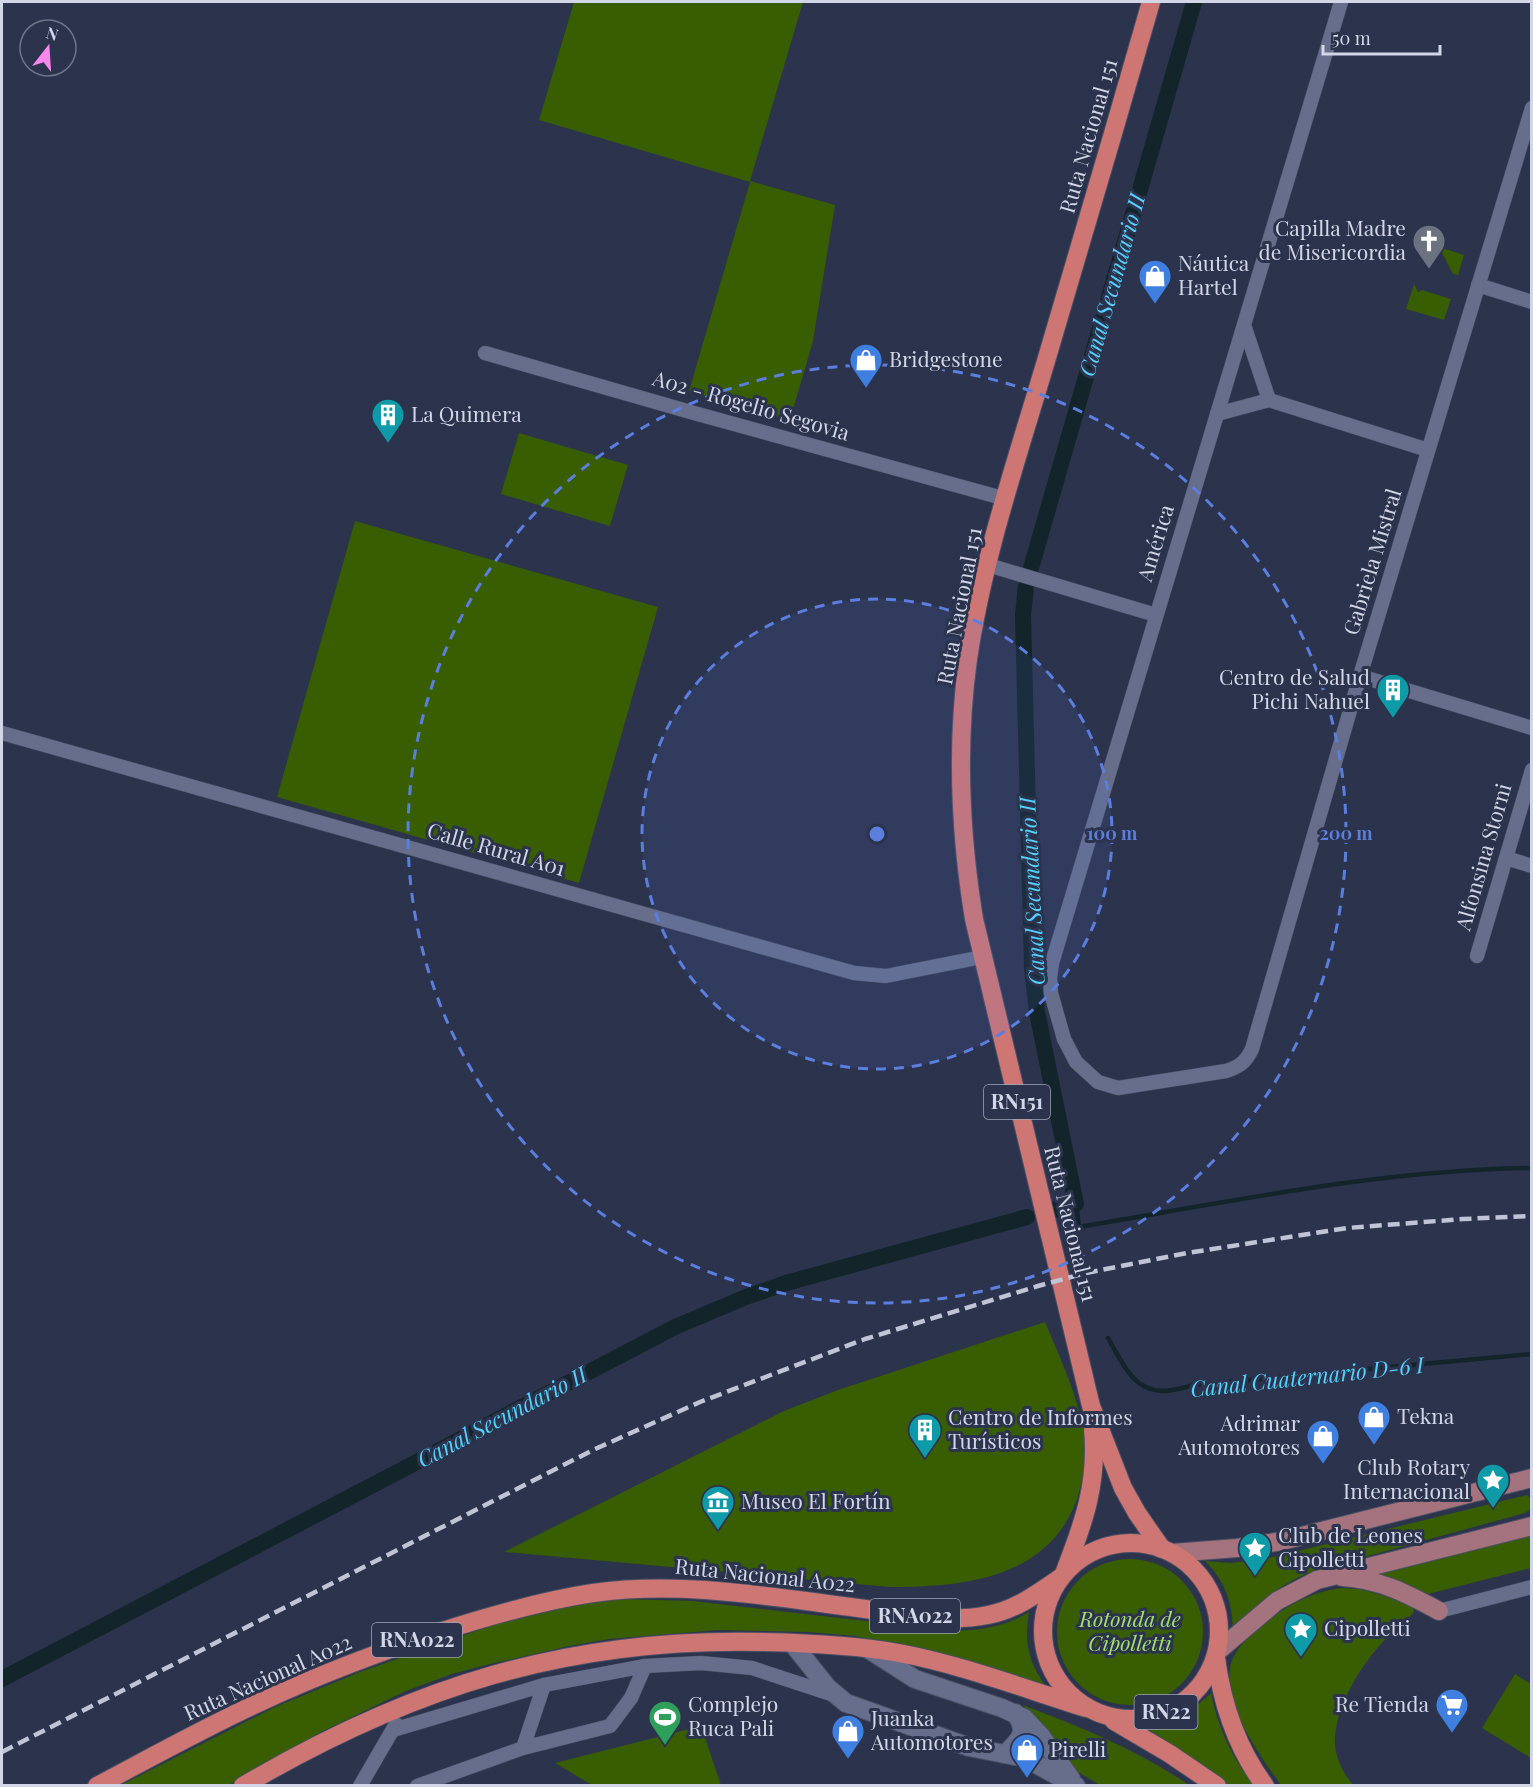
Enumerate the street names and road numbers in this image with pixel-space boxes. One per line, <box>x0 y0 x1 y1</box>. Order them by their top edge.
street label: Ruta Nacional 151 <box>1052 55 1123 216</box>
street label: A02 - Rogelio Segovia <box>649 362 854 446</box>
street label: Gabriela Mistral <box>1336 485 1407 638</box>
street label: América <box>1129 500 1179 585</box>
street label: Ruta Nacional 151 <box>929 524 987 687</box>
street label: Alfonsina Storni <box>1447 780 1516 934</box>
street label: Calle Rural A01 <box>424 815 569 881</box>
road number: RN151 <box>984 1085 1050 1119</box>
street label: Ruta Nacional 151 <box>1039 1143 1105 1305</box>
street label: Ruta Nacional A022 <box>674 1551 857 1597</box>
road number: RNA022 <box>870 1599 960 1633</box>
road number: RNA022 <box>372 1623 462 1657</box>
street label: Ruta Nacional A022 <box>179 1627 355 1726</box>
road number: RN22 <box>1134 1695 1198 1729</box>

